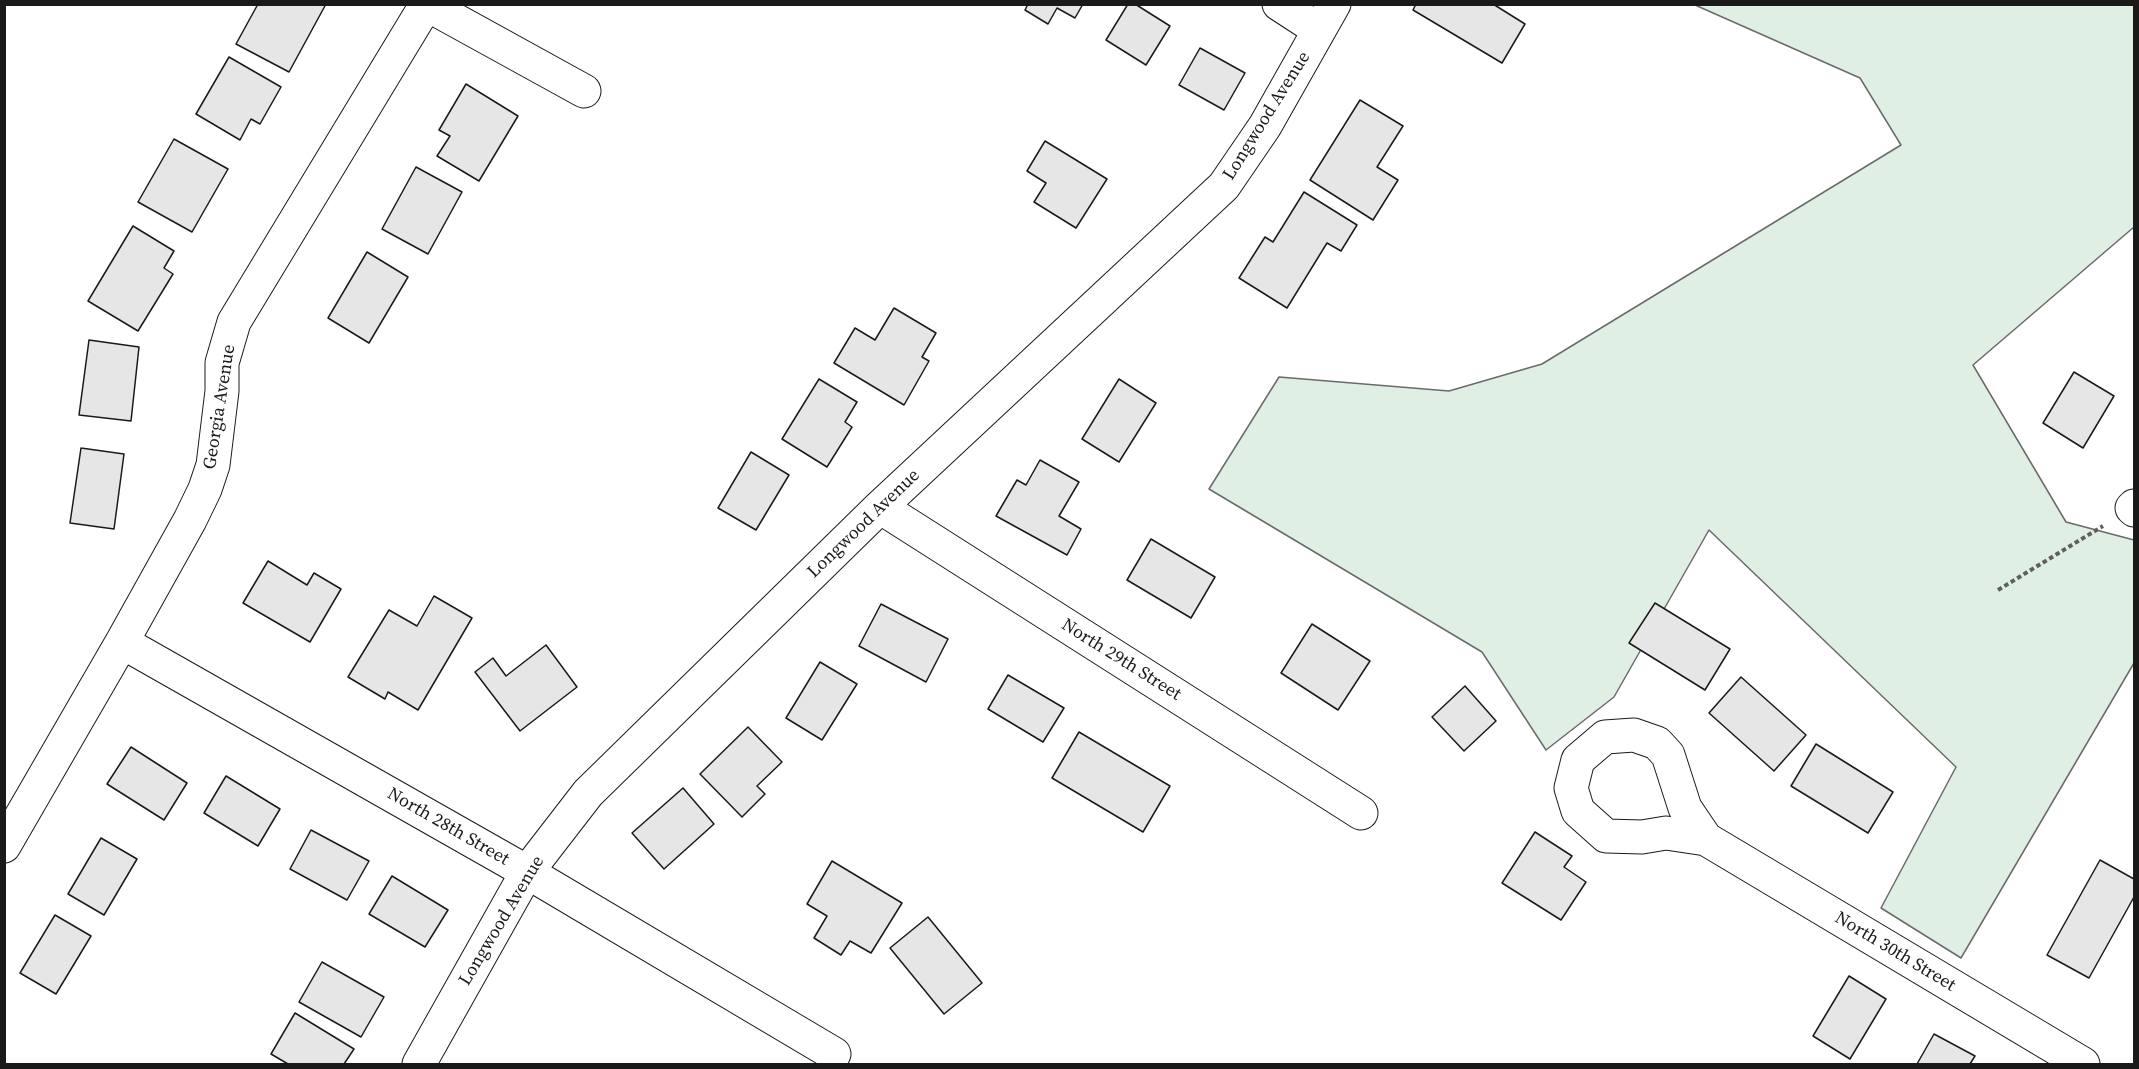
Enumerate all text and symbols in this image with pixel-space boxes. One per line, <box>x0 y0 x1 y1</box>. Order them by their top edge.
street label: Longwood Avenue <box>1219 48 1315 184</box>
street label: Georgia Avenue <box>199 343 241 471</box>
street label: Longwood Avenue <box>803 465 925 583</box>
street label: North 29th Street <box>1057 615 1185 705</box>
street label: North 28th Street <box>383 783 513 871</box>
street label: Longwood Avenue <box>455 852 549 990</box>
street label: North 30th Street <box>1831 907 1959 997</box>

